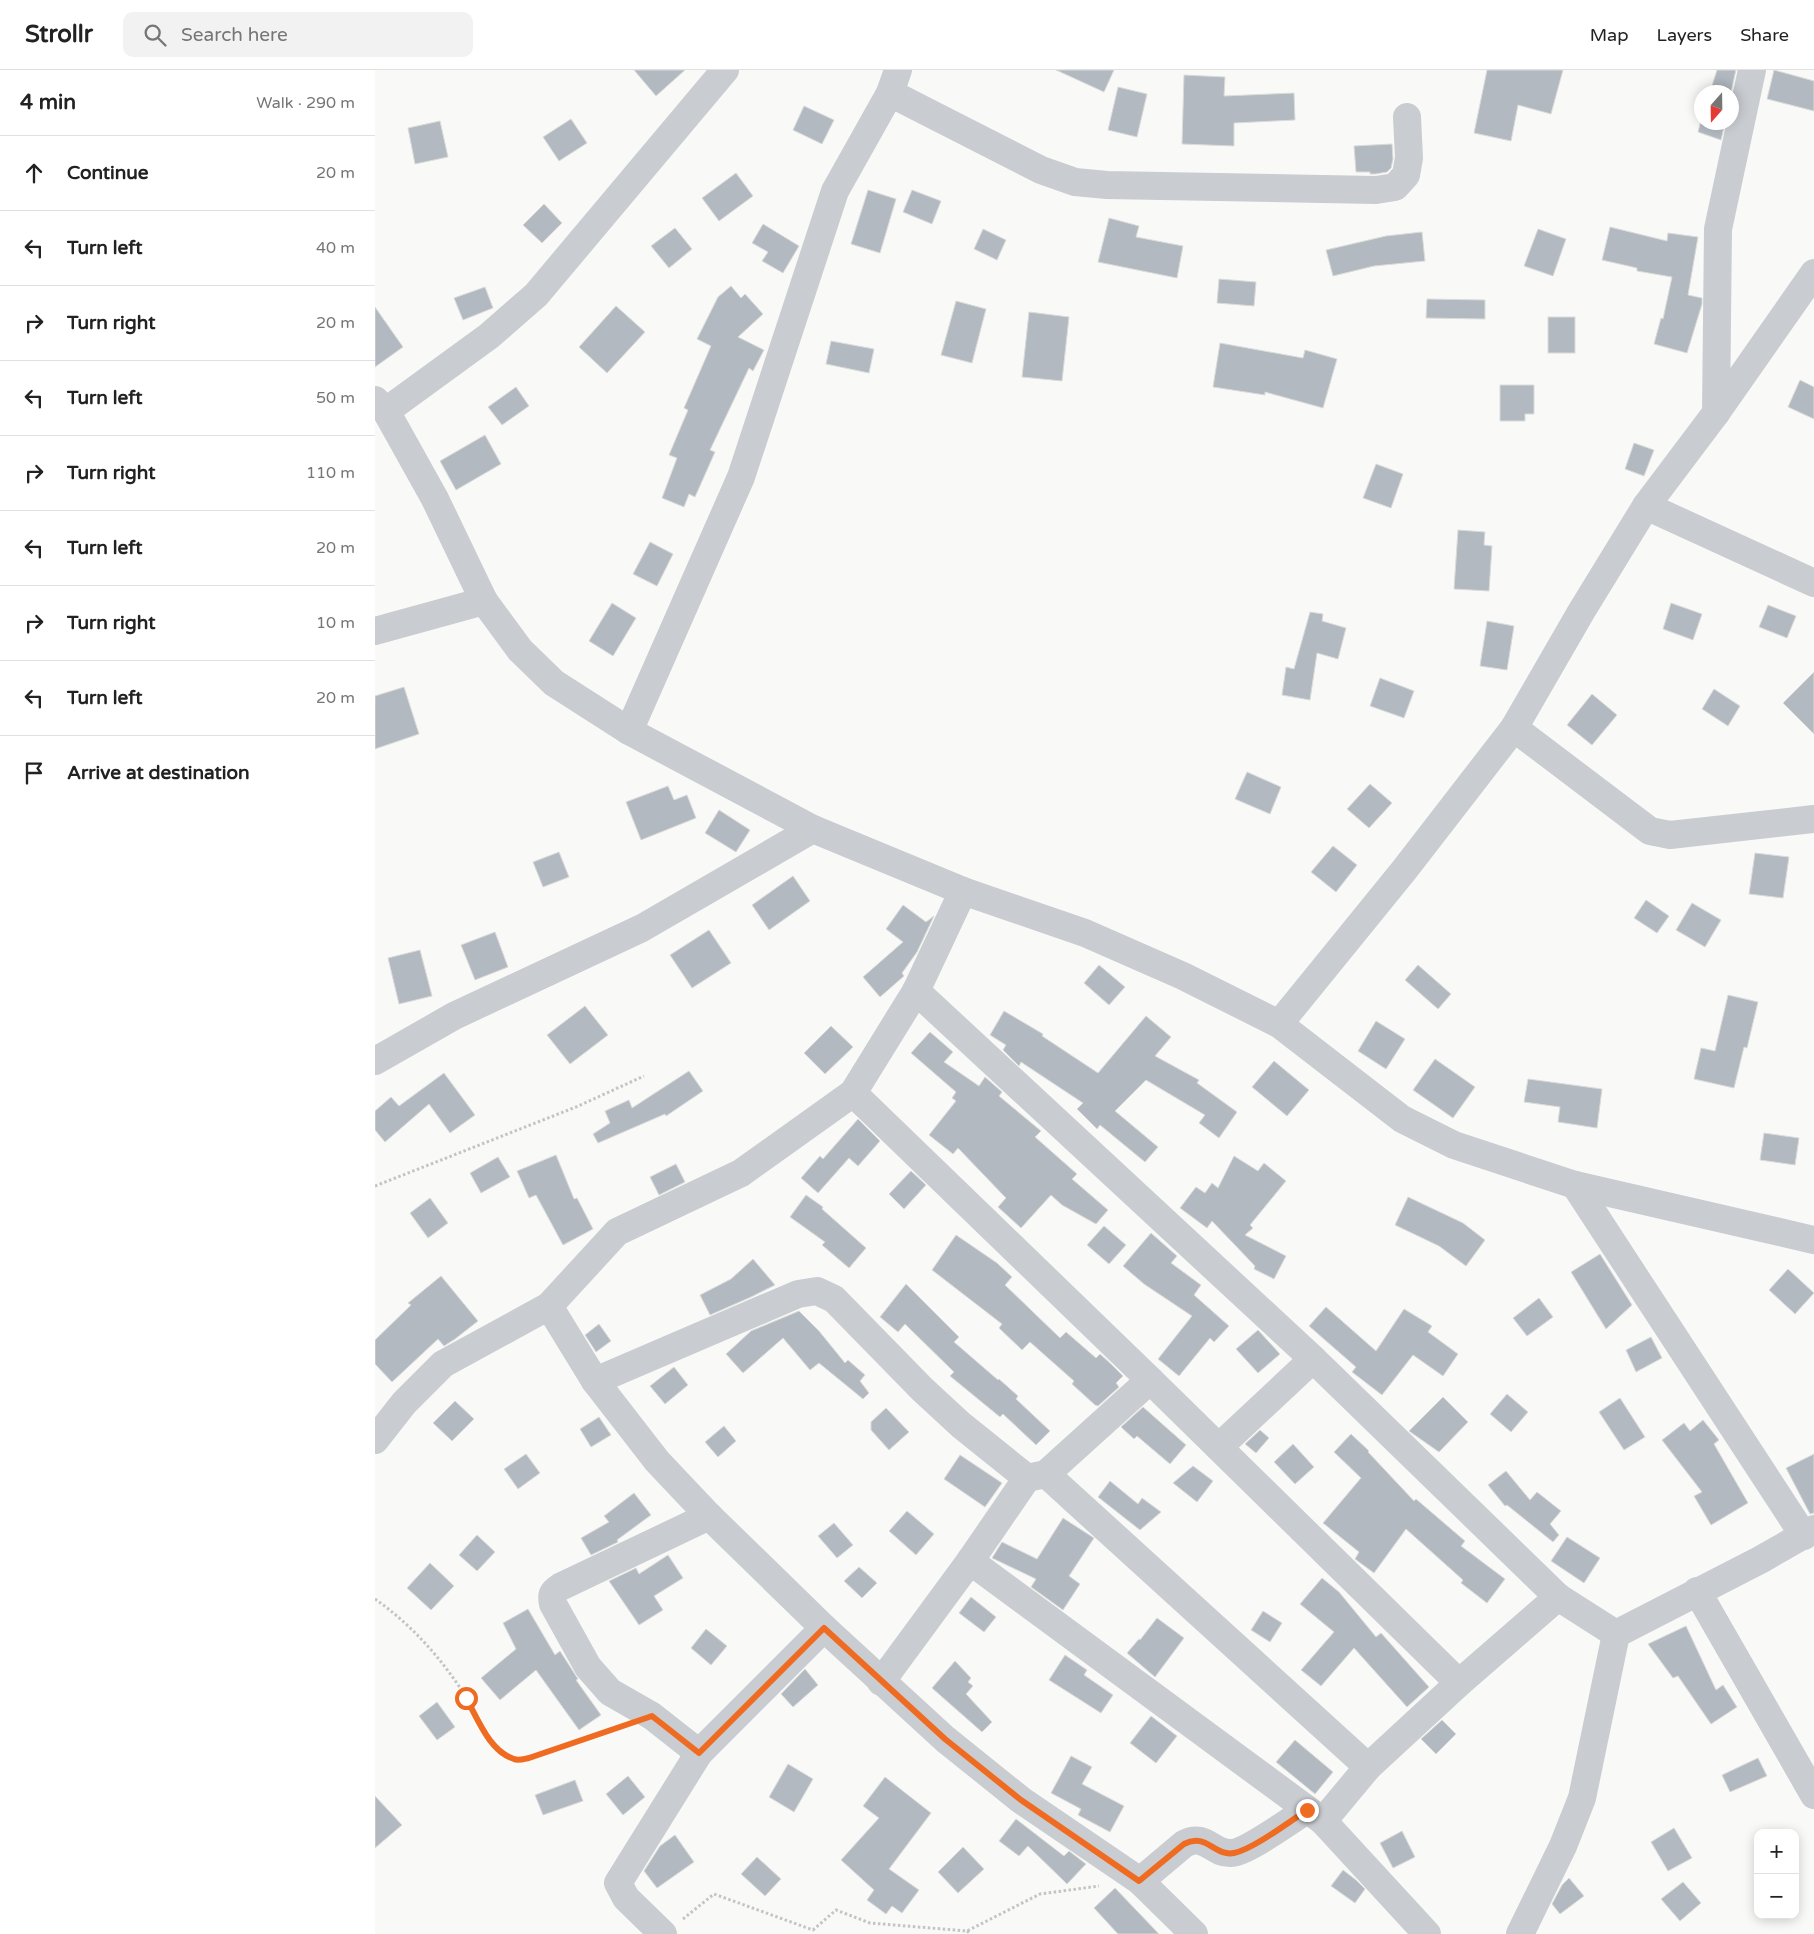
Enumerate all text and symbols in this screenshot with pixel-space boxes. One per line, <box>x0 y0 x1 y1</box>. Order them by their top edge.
search box <box>123 12 473 57</box>
text: Strollr <box>25 20 93 49</box>
icon: search <box>141 21 169 49</box>
text: Search here <box>181 24 288 46</box>
text: Map <box>1590 24 1629 46</box>
text: Layers <box>1657 24 1712 46</box>
text: Share <box>1740 24 1789 46</box>
north arrow <box>1694 85 1739 130</box>
text: 4 min <box>20 90 76 115</box>
text: Walk · 290 m <box>256 93 355 113</box>
icon: ahead <box>20 159 48 187</box>
text: Continue <box>67 162 149 184</box>
text: 20 m <box>316 163 355 183</box>
icon: left <box>20 234 48 262</box>
text: Turn left <box>67 237 143 259</box>
text: 40 m <box>316 238 355 258</box>
icon: right <box>20 309 48 337</box>
text: Turn right <box>67 312 155 334</box>
text: 20 m <box>316 313 355 333</box>
icon: left <box>20 384 48 412</box>
text: Turn left <box>67 387 143 409</box>
text: 50 m <box>316 388 355 408</box>
icon: right <box>20 459 48 487</box>
text: Turn right <box>67 462 155 484</box>
text: 110 m <box>306 463 355 483</box>
icon: left <box>20 534 48 562</box>
text: Turn left <box>67 537 143 559</box>
text: 20 m <box>316 538 355 558</box>
icon: right <box>20 609 48 637</box>
text: Turn right <box>67 612 155 634</box>
text: 10 m <box>316 613 355 633</box>
icon: left <box>20 684 48 712</box>
text: Turn left <box>67 687 143 709</box>
text: 20 m <box>316 688 355 708</box>
icon: arrive <box>20 759 48 787</box>
text: Arrive at destination <box>67 762 250 784</box>
route start <box>455 1687 478 1710</box>
route end <box>1296 1799 1319 1822</box>
map controls <box>1754 1829 1799 1919</box>
button: + <box>1754 1829 1799 1874</box>
button: − <box>1754 1874 1799 1919</box>

